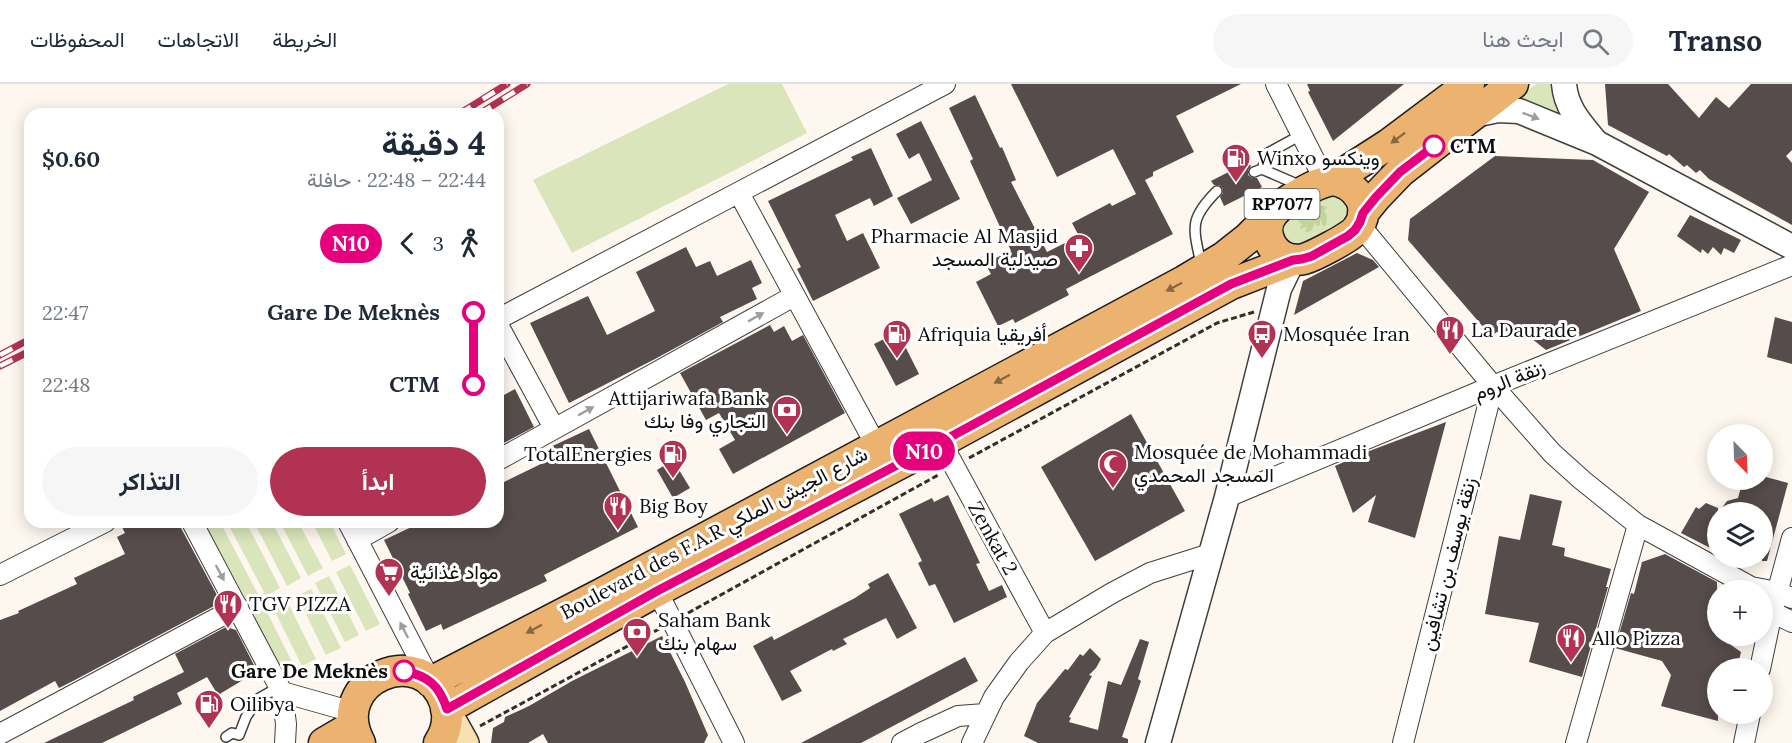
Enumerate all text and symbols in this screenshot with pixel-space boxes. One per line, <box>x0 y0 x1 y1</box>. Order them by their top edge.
search box <box>1213 14 1633 68</box>
text: Transo <box>1669 23 1762 59</box>
text: ابحث هنا <box>1482 25 1564 53</box>
icon: search <box>1579 25 1612 58</box>
text: المحفوظات <box>30 26 125 53</box>
text: الاتجاهات <box>158 26 239 53</box>
text: الخريطة <box>272 26 337 53</box>
one-way arrow <box>1522 111 1540 121</box>
text: 4 دقيقة <box>381 122 486 164</box>
one-way arrow <box>1391 131 1406 143</box>
place label: CTM <box>1450 133 1496 158</box>
marker: CTM <box>1423 135 1445 157</box>
fuel station icon: Winxo وينكسو <box>1220 142 1252 184</box>
text: $0.60 <box>42 145 100 173</box>
place label: Winxo وينكسو <box>1257 145 1380 171</box>
text: 22:44 – 22:48 · حافلة <box>307 167 486 192</box>
road number: RP7077 <box>1244 189 1320 219</box>
place label: Pharmacie Al Masjid صيدلية المسجد <box>871 223 1058 271</box>
icon: back <box>391 227 424 260</box>
icon: walk <box>453 227 486 260</box>
text: N10 <box>332 230 370 257</box>
text: 3 <box>433 231 444 256</box>
pharmacy icon: Pharmacie Al Masjid صيدلية المسجد <box>1063 232 1095 274</box>
one-way arrow <box>1165 282 1182 292</box>
text: Gare De Meknès <box>267 298 440 326</box>
text: 22:47 <box>42 300 89 325</box>
one-way arrow <box>748 312 765 322</box>
restaurant icon: La Daurade <box>1434 314 1466 356</box>
place label: La Daurade <box>1471 317 1577 342</box>
fuel station icon: Afriquia أفريقيا <box>881 318 913 360</box>
bus stop icon: Mosquée Iran <box>1246 318 1278 360</box>
place label: Afriquia أفريقيا <box>917 321 1047 347</box>
place label: Mosquée Iran <box>1283 321 1410 346</box>
street label: زنقة الروم <box>1469 354 1549 406</box>
text: CTM <box>389 370 440 398</box>
text: 22:48 <box>42 372 91 397</box>
one-way arrow <box>994 374 1011 384</box>
place label: Attijariwafa Bank التجاري وفا بنك <box>607 385 766 438</box>
bank icon: Attijariwafa Bank التجاري وفا بنك <box>771 394 803 436</box>
one-way arrow <box>577 406 594 416</box>
north arrow <box>1707 424 1773 490</box>
map controls <box>1707 424 1773 724</box>
line badge: N10 <box>890 432 958 470</box>
fuel station icon: TotalEnergies <box>657 438 689 480</box>
text: N10 <box>905 438 943 465</box>
place label: Mosquée de Mohammadi المسجد المحمدي <box>1134 439 1367 492</box>
place label: TotalEnergies <box>524 441 652 466</box>
street label: Boulevard des F.A.R شارع الجيش الملكي <box>556 441 874 629</box>
button: التذاكر <box>42 447 258 516</box>
button: ابدأ <box>270 447 486 516</box>
mosque icon: Mosquée de Mohammadi المسجد المحمدي <box>1097 448 1129 490</box>
street label: زنقة يوسف بن تشافين <box>1414 475 1482 653</box>
restaurant icon: Big Boy <box>602 490 634 532</box>
place label: Big Boy <box>639 493 708 518</box>
street label: Zenkat 2 <box>963 497 1024 579</box>
button: layers <box>1707 502 1773 568</box>
supermarket icon: مواد غذائية <box>373 556 405 598</box>
place label: مواد غذائية <box>410 559 499 585</box>
one-way arrow <box>215 565 225 582</box>
button: + <box>1707 580 1773 646</box>
restaurant icon: TGV PIZZA <box>212 588 244 630</box>
place label: TGV PIZZA <box>249 591 351 616</box>
place label: Saham Bank سهام بنك <box>658 607 771 656</box>
bank icon: Saham Bank سهام بنك <box>621 616 653 658</box>
one-way arrow <box>400 622 409 639</box>
restaurant icon: Allo Pizza <box>1555 622 1587 664</box>
one-way arrow <box>525 624 542 634</box>
place label: Allo Pizza <box>1591 625 1681 650</box>
place label: Gare De Meknès <box>231 658 388 683</box>
button: − <box>1707 658 1773 724</box>
marker: Gare De Meknès <box>393 660 415 682</box>
fuel station icon: Oilibya <box>193 688 225 730</box>
place label: Oilibya <box>230 691 295 716</box>

